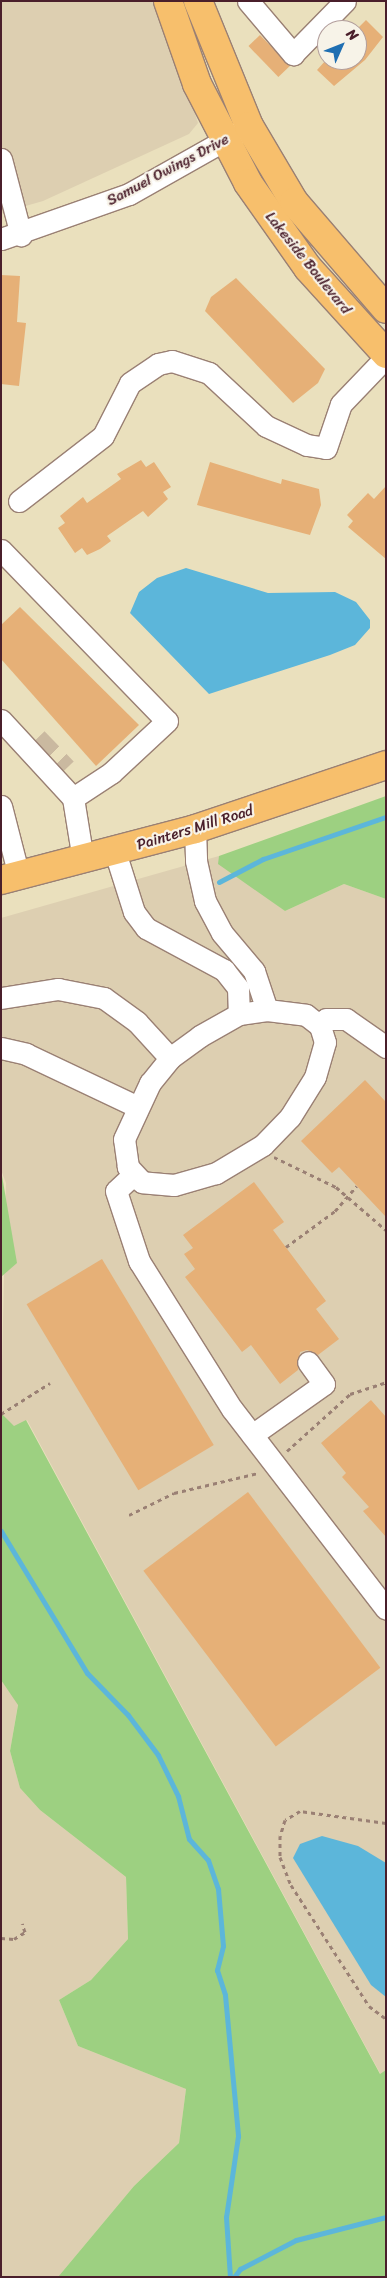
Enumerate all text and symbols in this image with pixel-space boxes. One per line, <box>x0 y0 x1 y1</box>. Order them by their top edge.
north arrow <box>317 20 367 70</box>
text: N <box>340 23 365 47</box>
street label: Samuel Owings Drive <box>103 130 233 210</box>
street label: Lakeside Boulevard <box>261 208 355 318</box>
street label: Painters Mill Road <box>135 802 255 854</box>

